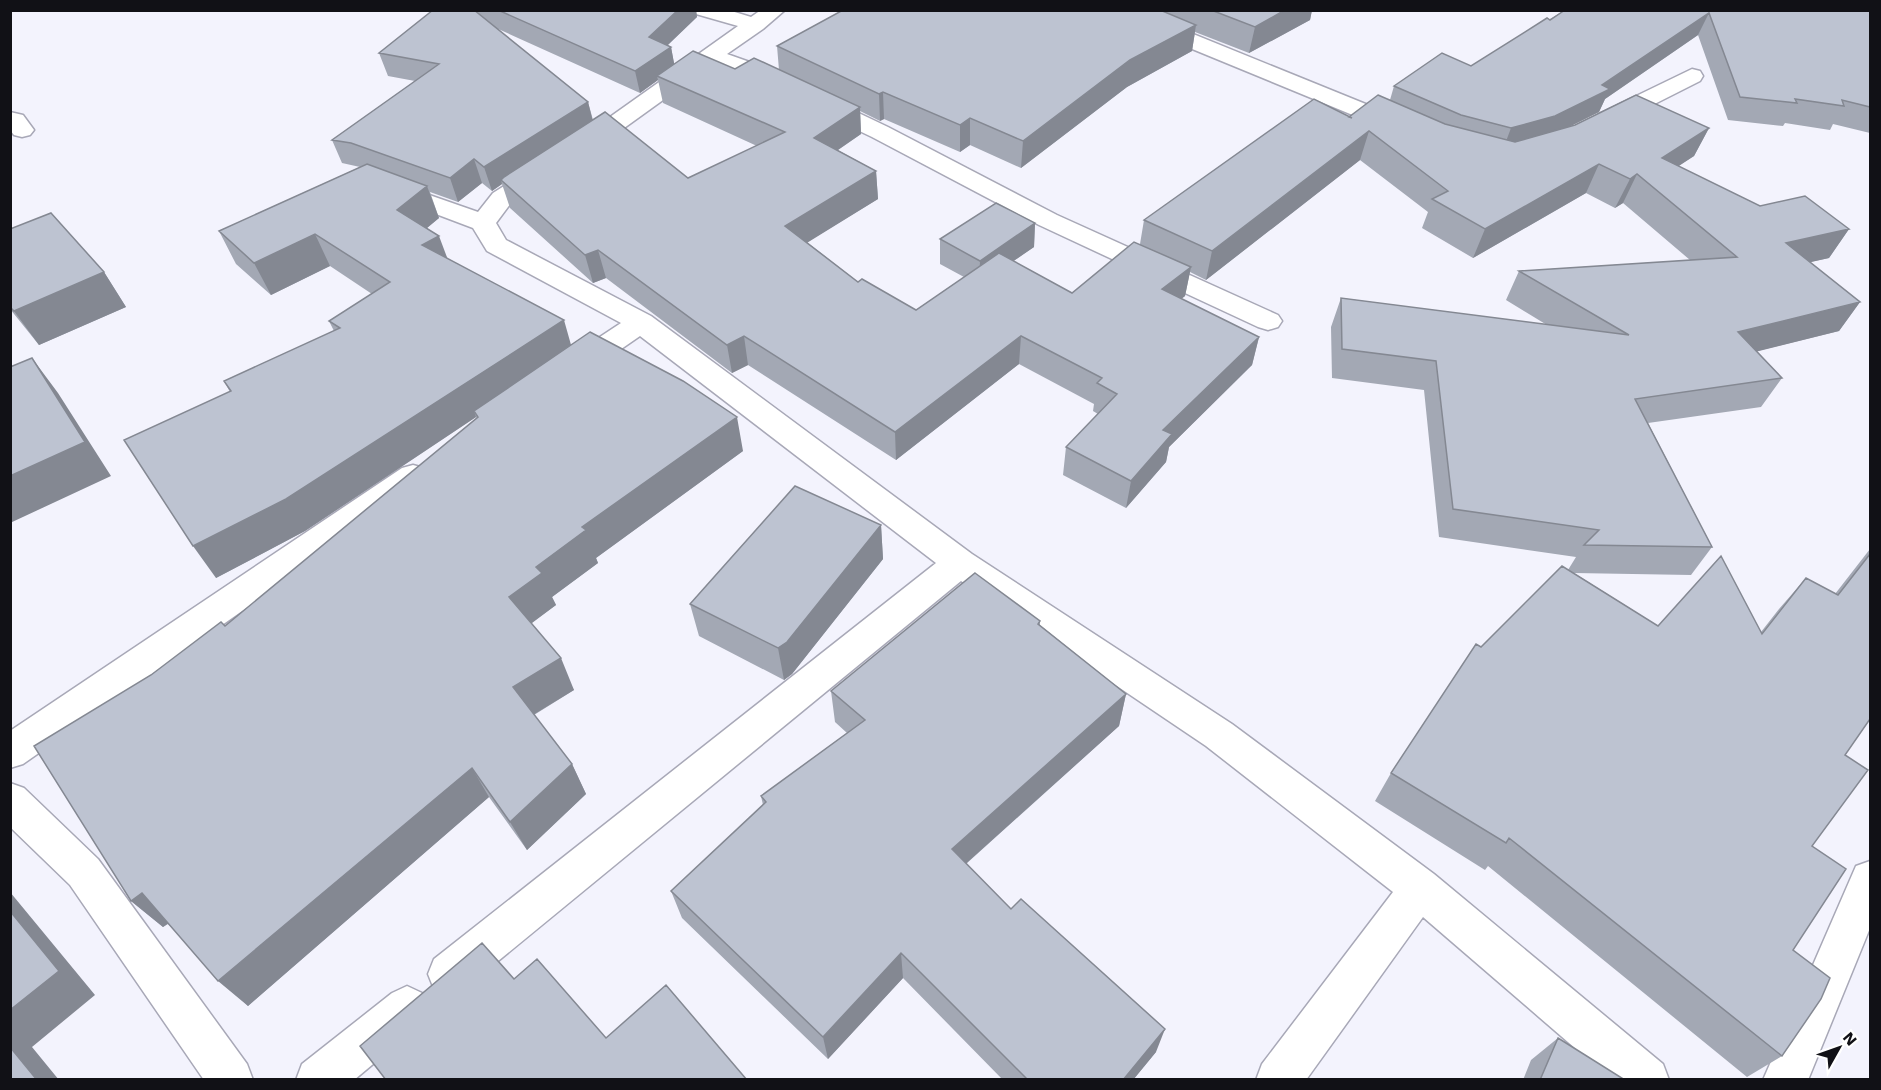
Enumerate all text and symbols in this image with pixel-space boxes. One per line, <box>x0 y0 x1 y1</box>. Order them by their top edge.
north arrow <box>1809 1018 1869 1078</box>
text: N <box>1839 1028 1861 1049</box>

